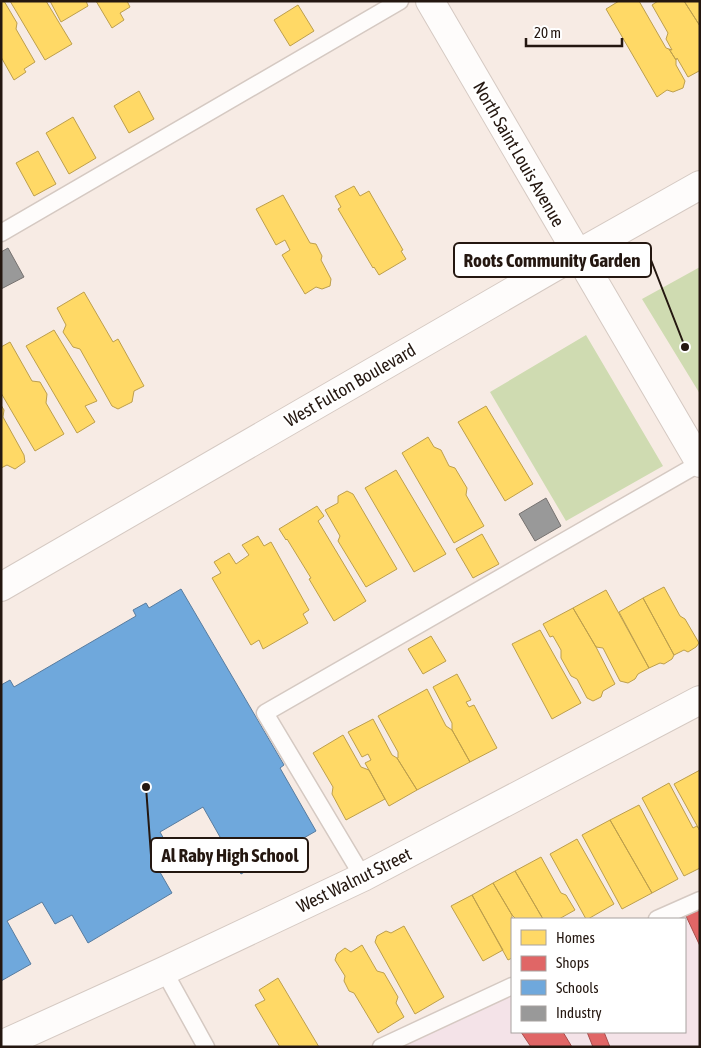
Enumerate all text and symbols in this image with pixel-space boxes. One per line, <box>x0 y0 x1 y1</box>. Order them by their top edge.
scale bar <box>526 15 622 47</box>
text: 20 m <box>534 24 561 41</box>
street label: North Saint Louis Avenue <box>469 78 569 230</box>
callout: Roots Community Garden <box>454 243 651 277</box>
text: Roots Community Garden <box>463 249 641 271</box>
street label: West Fulton Boulevard <box>281 339 419 431</box>
callout: Al Raby High School <box>151 838 308 872</box>
street label: West Walnut Street <box>293 843 415 917</box>
text: Al Raby High School <box>160 844 299 866</box>
legend <box>511 918 686 1033</box>
text: Homes <box>556 929 595 946</box>
text: Shops <box>556 954 589 971</box>
text: Schools <box>556 979 599 996</box>
text: Industry <box>556 1004 602 1021</box>

